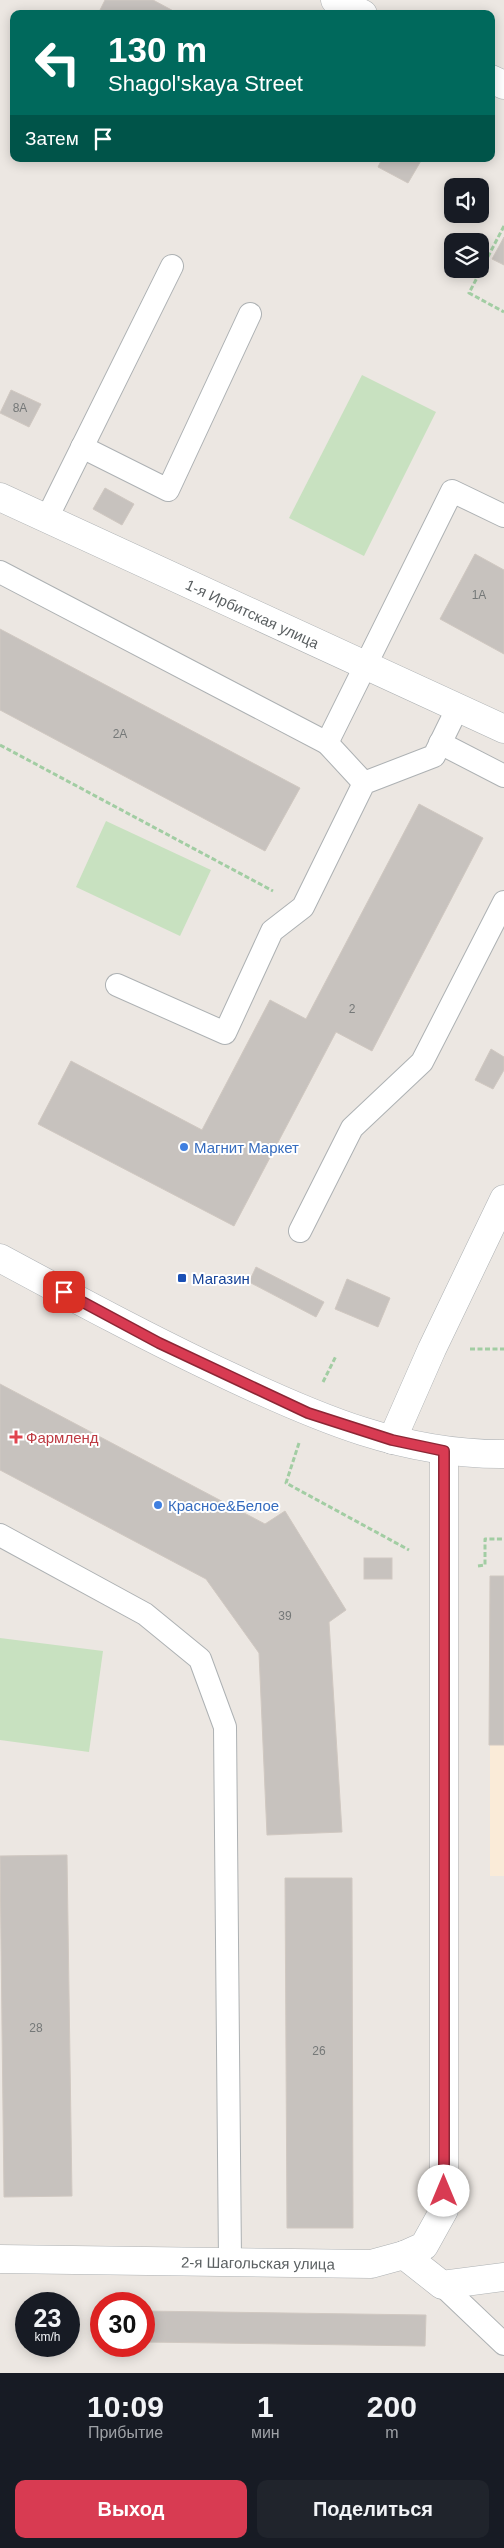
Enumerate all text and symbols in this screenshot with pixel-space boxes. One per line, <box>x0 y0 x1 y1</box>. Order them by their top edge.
icon: left <box>25 30 90 95</box>
text: 130 m <box>108 30 207 69</box>
text: Shagol'skaya Street <box>108 71 303 96</box>
icon: arrive <box>89 125 117 153</box>
text: Затем <box>25 128 79 149</box>
map controls <box>444 178 489 278</box>
button: sound <box>444 178 489 223</box>
button: layers <box>444 233 489 278</box>
house number: 8А <box>13 401 27 415</box>
street label: 1-я Ирбитская улица <box>183 575 322 652</box>
house number: 1А <box>472 588 486 602</box>
house number: 2А <box>113 727 127 741</box>
house number: 2 <box>349 1002 356 1016</box>
place label: Магнит Маркет <box>194 1139 299 1156</box>
marker: Магнит Маркет <box>178 1141 190 1153</box>
place label: Магазин <box>192 1270 250 1287</box>
pin <box>43 1271 85 1313</box>
marker: Магазин <box>176 1272 188 1284</box>
icon: arrive <box>50 1278 78 1306</box>
place label: Фармленд <box>26 1429 99 1446</box>
marker: Фармленд <box>10 1431 22 1443</box>
place label: Красное&Белое <box>168 1497 279 1514</box>
marker: Красное&Белое <box>152 1499 164 1511</box>
house number: 39 <box>278 1609 292 1623</box>
house number: 28 <box>29 2021 43 2035</box>
house number: 26 <box>312 2044 326 2058</box>
position arrow <box>417 2164 469 2216</box>
street label: 2-я Шагольская улица <box>181 2253 336 2272</box>
speed limit sign: 30 <box>90 2292 155 2357</box>
text: 23 <box>34 2304 61 2332</box>
text: km/h <box>34 2330 61 2344</box>
text: 10:09 <box>87 2390 164 2423</box>
text: 1 <box>257 2390 274 2423</box>
text: 200 <box>367 2390 417 2423</box>
text: Прибытие <box>88 2424 163 2441</box>
text: мин <box>251 2424 280 2441</box>
text: m <box>385 2424 398 2441</box>
button: Выход <box>15 2480 247 2538</box>
button: Поделиться <box>257 2480 489 2538</box>

